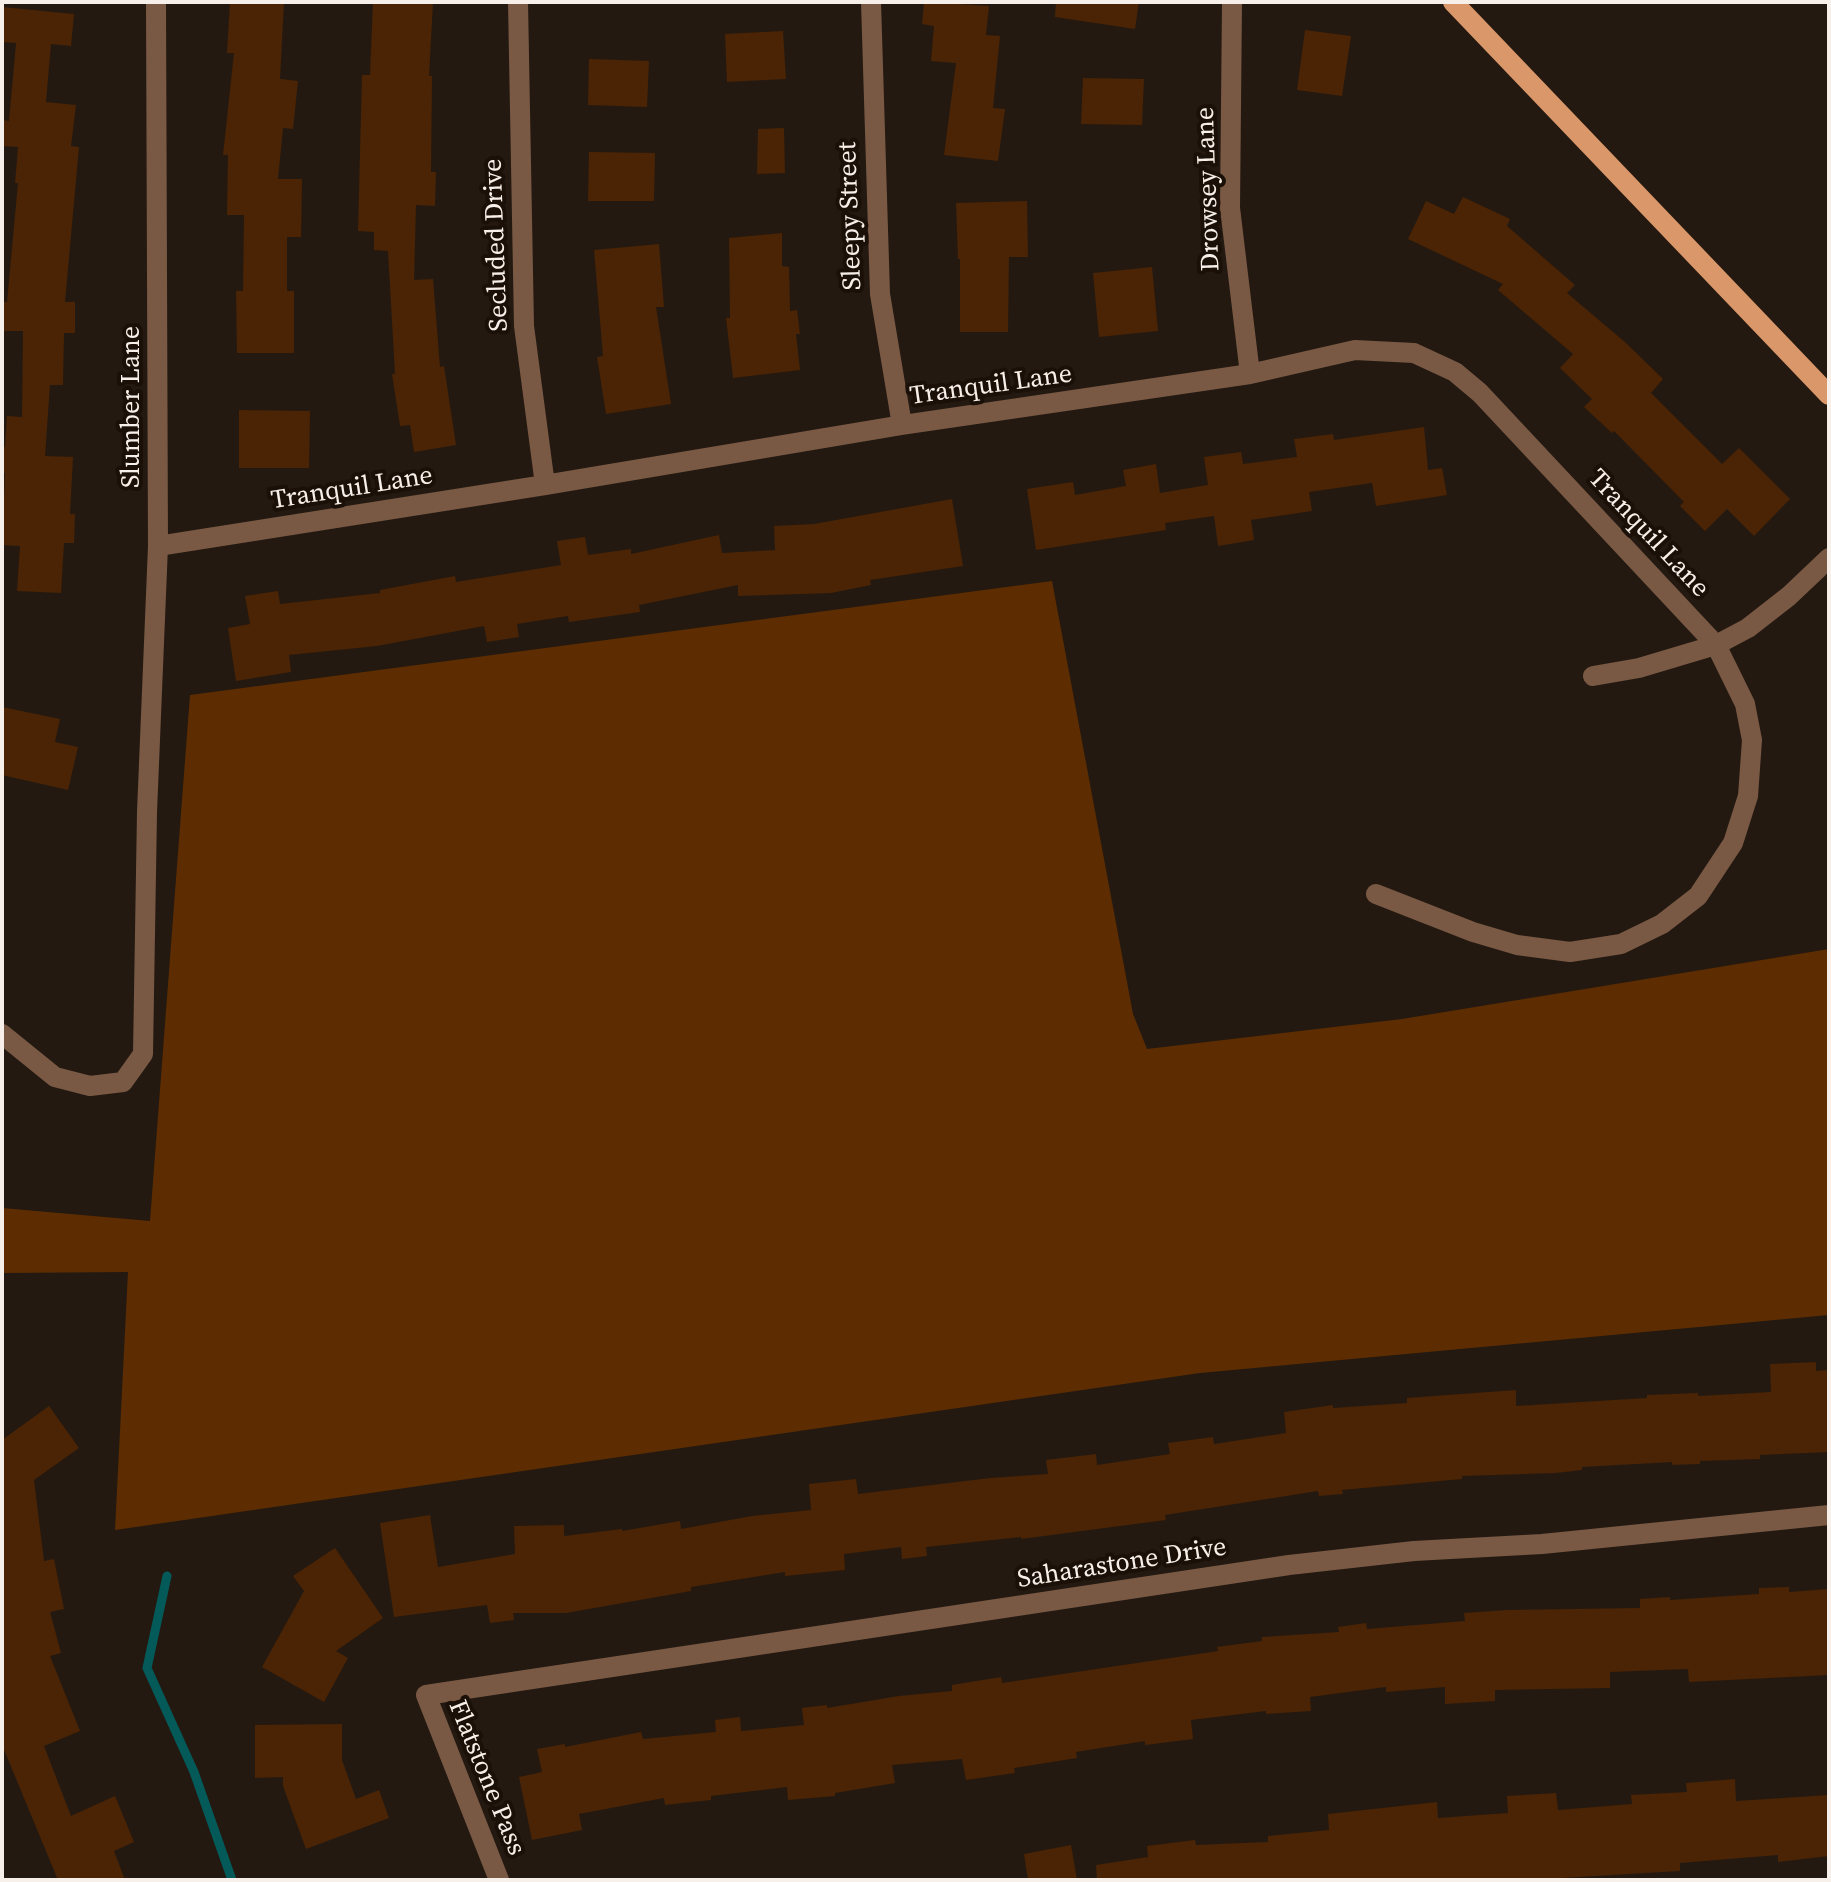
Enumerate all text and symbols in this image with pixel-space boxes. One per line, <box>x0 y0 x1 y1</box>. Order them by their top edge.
street label: Drowsey Lane <box>1191 106 1227 272</box>
street label: Sleepy Street <box>833 141 869 291</box>
street label: Secluded Drive <box>478 158 516 332</box>
street label: Slumber Lane <box>116 326 148 488</box>
street label: Tranquil Lane <box>908 359 1074 413</box>
street label: Tranquil Lane <box>269 461 435 517</box>
street label: Tranquil Lane <box>1581 464 1715 604</box>
street label: Saharastone Drive <box>1015 1532 1229 1596</box>
street label: Flatstone Pass <box>441 1696 531 1860</box>

